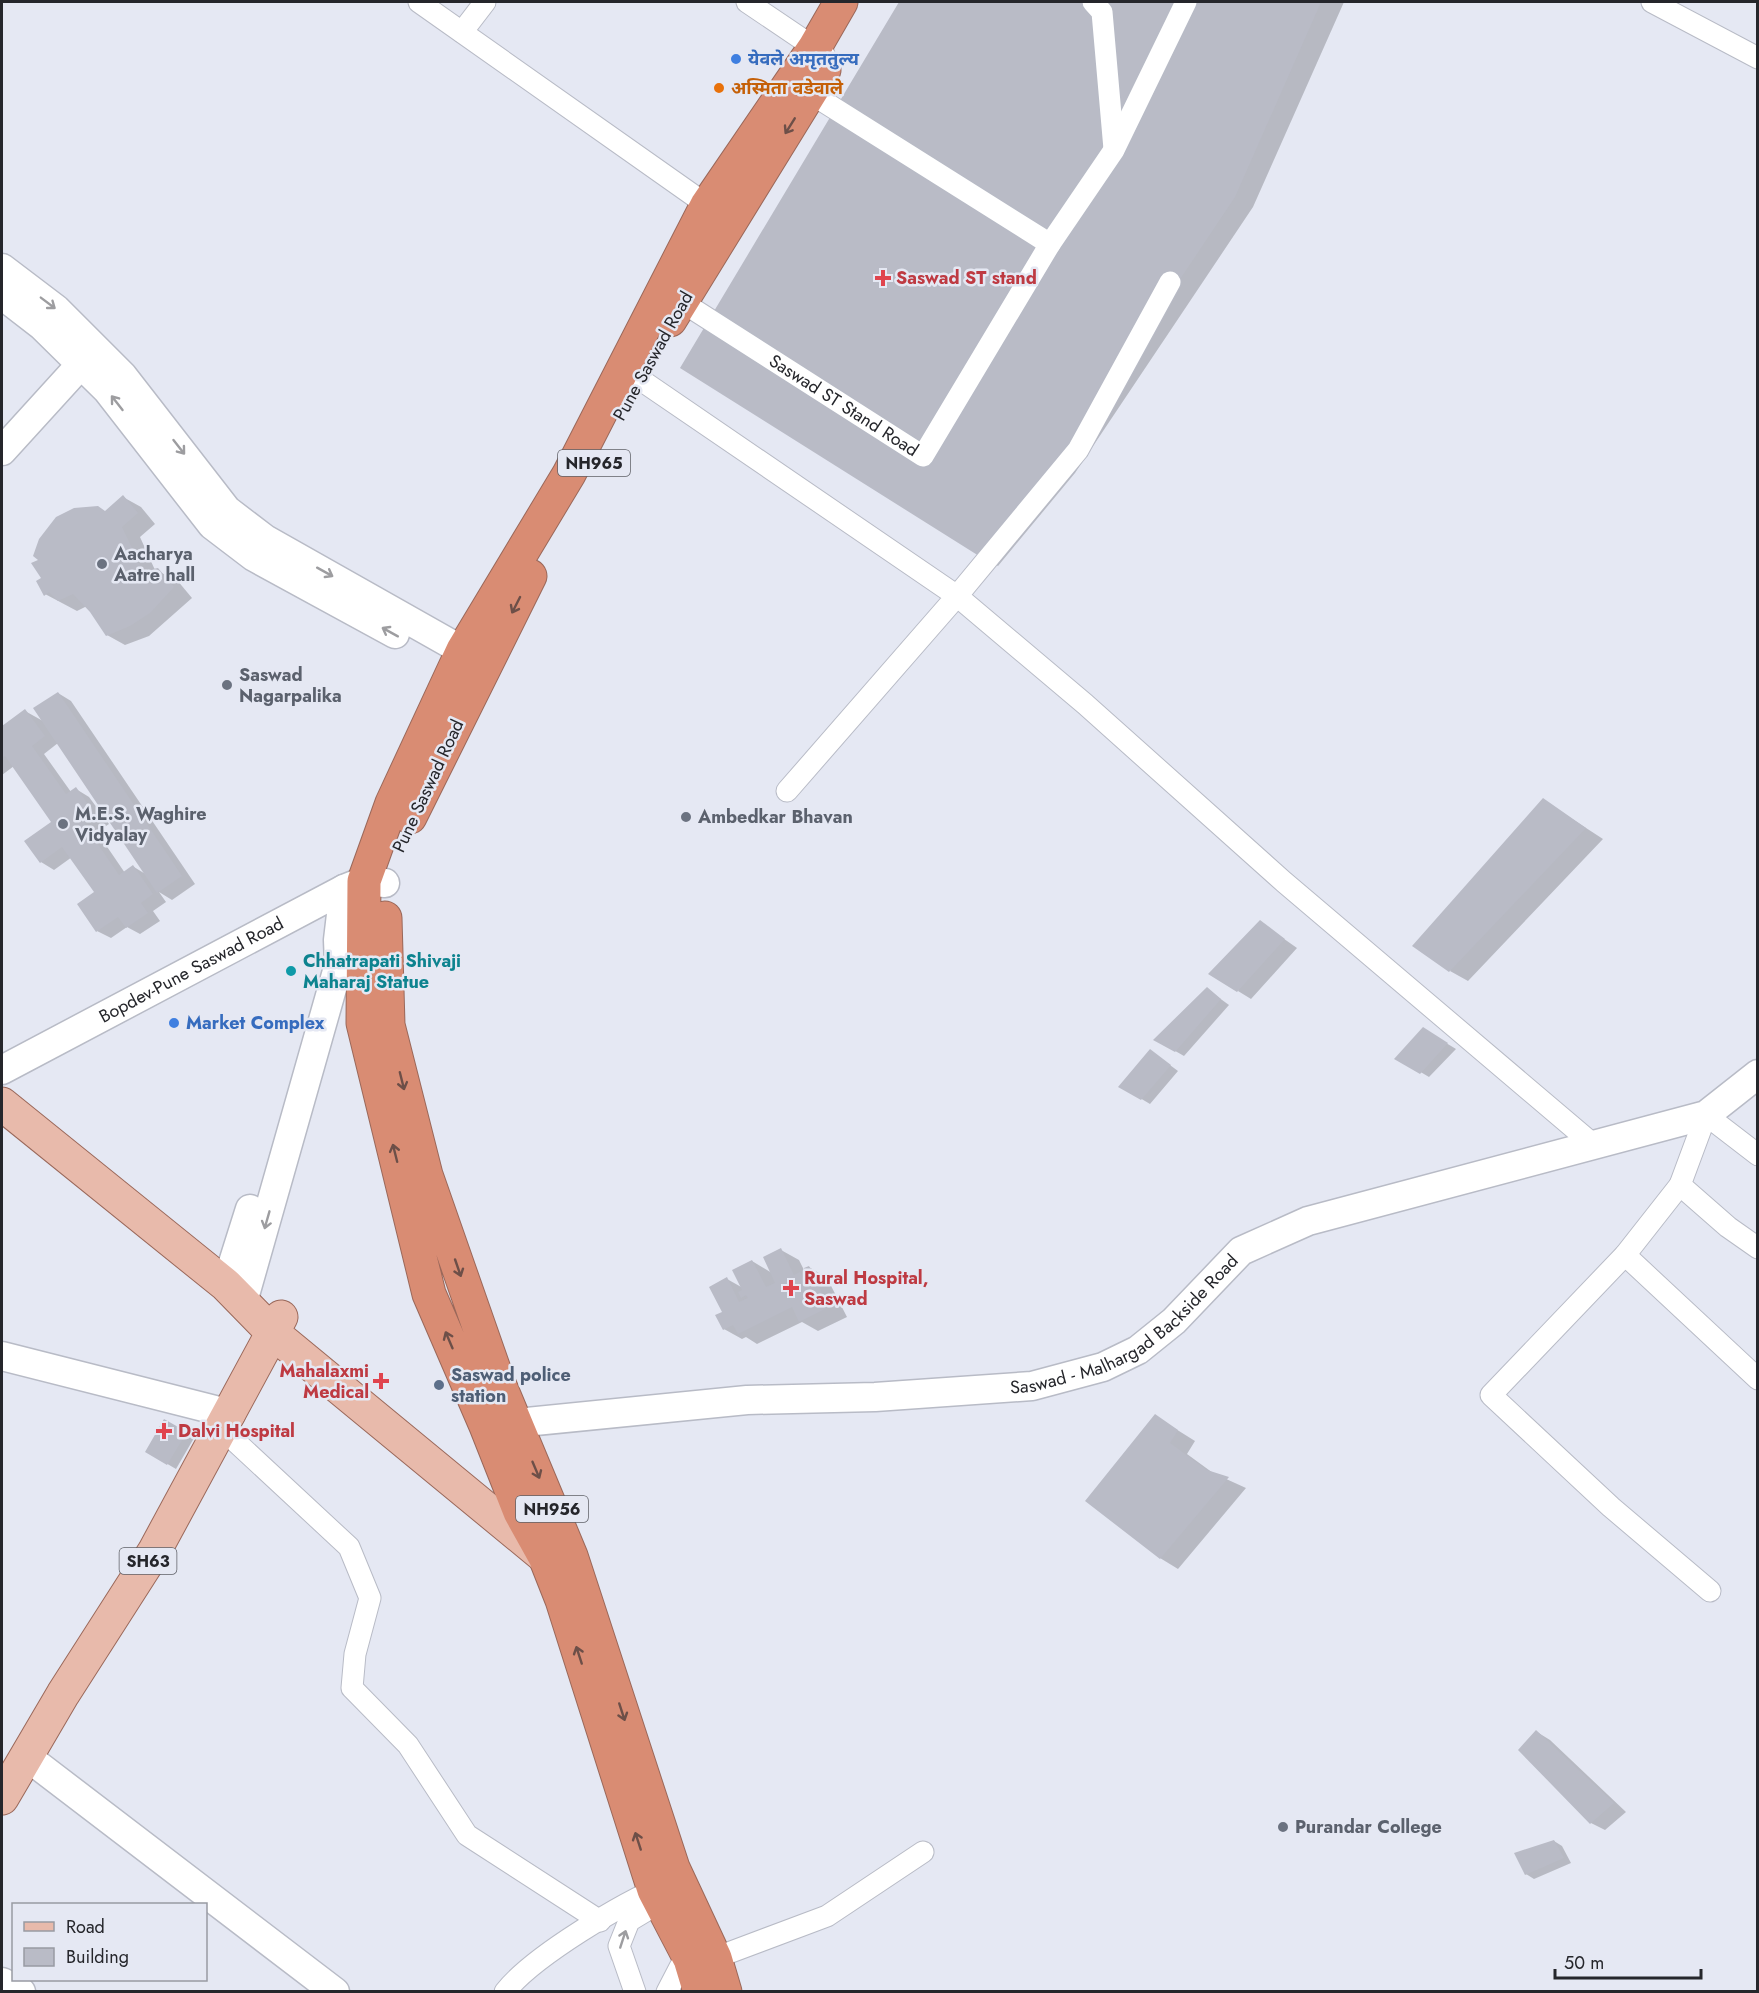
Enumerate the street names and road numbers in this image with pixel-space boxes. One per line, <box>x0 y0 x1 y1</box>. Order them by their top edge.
street label: Pune Saswad Road <box>607 287 699 425</box>
street label: Saswad ST Stand Road <box>764 348 924 463</box>
road number: NH965 <box>558 450 630 476</box>
street label: Pune Saswad Road <box>386 715 470 857</box>
street label: Bopdev-Pune Saswad Road <box>94 910 288 1029</box>
street label: Saswad - Malhargad Backside Road <box>1009 1248 1244 1401</box>
road number: NH956 <box>516 1496 588 1522</box>
road number: SH63 <box>120 1548 176 1574</box>

